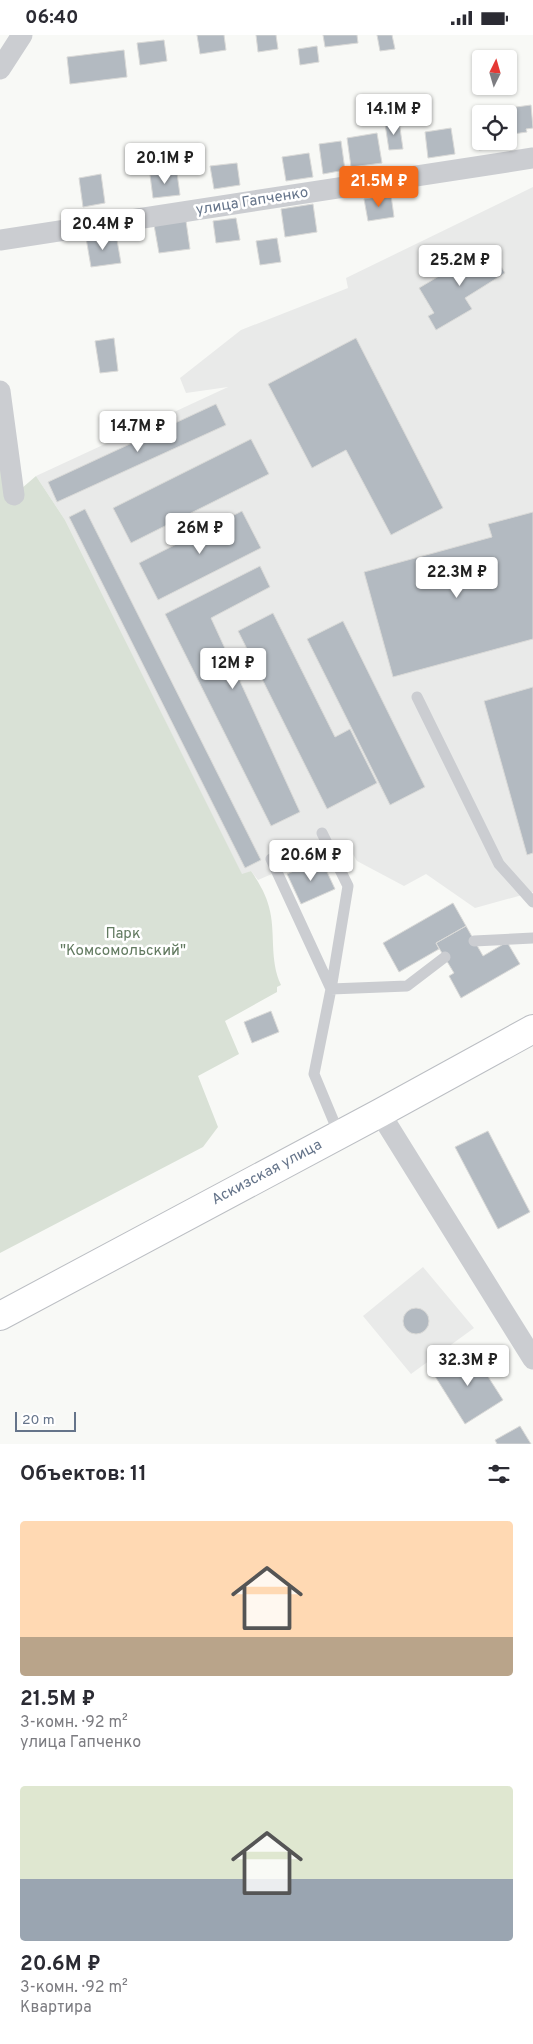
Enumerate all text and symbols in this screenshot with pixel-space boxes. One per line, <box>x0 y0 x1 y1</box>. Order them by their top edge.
text: 06:40 <box>25 6 79 30</box>
north arrow <box>472 50 518 95</box>
map controls <box>472 50 517 150</box>
pin: 14.1M ₽ <box>348 93 440 136</box>
text: 14.1M ₽ <box>367 100 421 120</box>
button: locate <box>472 105 517 150</box>
pin: 20.1M ₽ <box>119 143 211 185</box>
text: 20.1M ₽ <box>136 149 194 169</box>
pin: 21.5M ₽ <box>333 165 425 208</box>
text: 21.5M ₽ <box>350 172 408 192</box>
street label: улица Гапченко <box>194 184 310 220</box>
pin: 20.4M ₽ <box>57 209 149 251</box>
text: 20.4M ₽ <box>72 215 134 235</box>
pin: 25.2M ₽ <box>414 245 506 287</box>
text: 25.2M ₽ <box>430 251 490 271</box>
pin: 14.7M ₽ <box>92 411 184 453</box>
text: 14.7M ₽ <box>110 417 166 437</box>
pin: 26M ₽ <box>165 513 235 555</box>
text: 26M ₽ <box>176 519 224 539</box>
pin: 22.3M ₽ <box>411 557 503 599</box>
text: 22.3M ₽ <box>427 563 487 583</box>
pin: 12M ₽ <box>198 647 268 690</box>
text: 12M ₽ <box>211 654 255 674</box>
pin: 20.6M ₽ <box>265 839 357 882</box>
text: 20.6M ₽ <box>280 846 342 866</box>
park label: Парк "Комсомольский" <box>60 925 186 961</box>
street label: Аскизская улица <box>209 1136 325 1210</box>
pin: 32.3M ₽ <box>422 1345 514 1387</box>
text: 32.3M ₽ <box>438 1351 498 1371</box>
scale bar <box>15 1409 76 1432</box>
text: 20 m <box>22 1412 55 1429</box>
icon: filters <box>485 1460 513 1488</box>
text: Объектов: 11 <box>20 1461 147 1488</box>
icon: home <box>222 1553 312 1643</box>
text: 21.5M ₽ <box>20 1686 95 1713</box>
text: 3-комн. · 92 m² <box>20 1713 128 1733</box>
text: улица Гапченко <box>20 1733 141 1753</box>
icon: home <box>222 1818 312 1908</box>
text: 20.6M ₽ <box>20 1951 101 1978</box>
text: 3-комн. · 92 m² <box>20 1978 128 1998</box>
text: Квартира <box>20 1998 92 2018</box>

